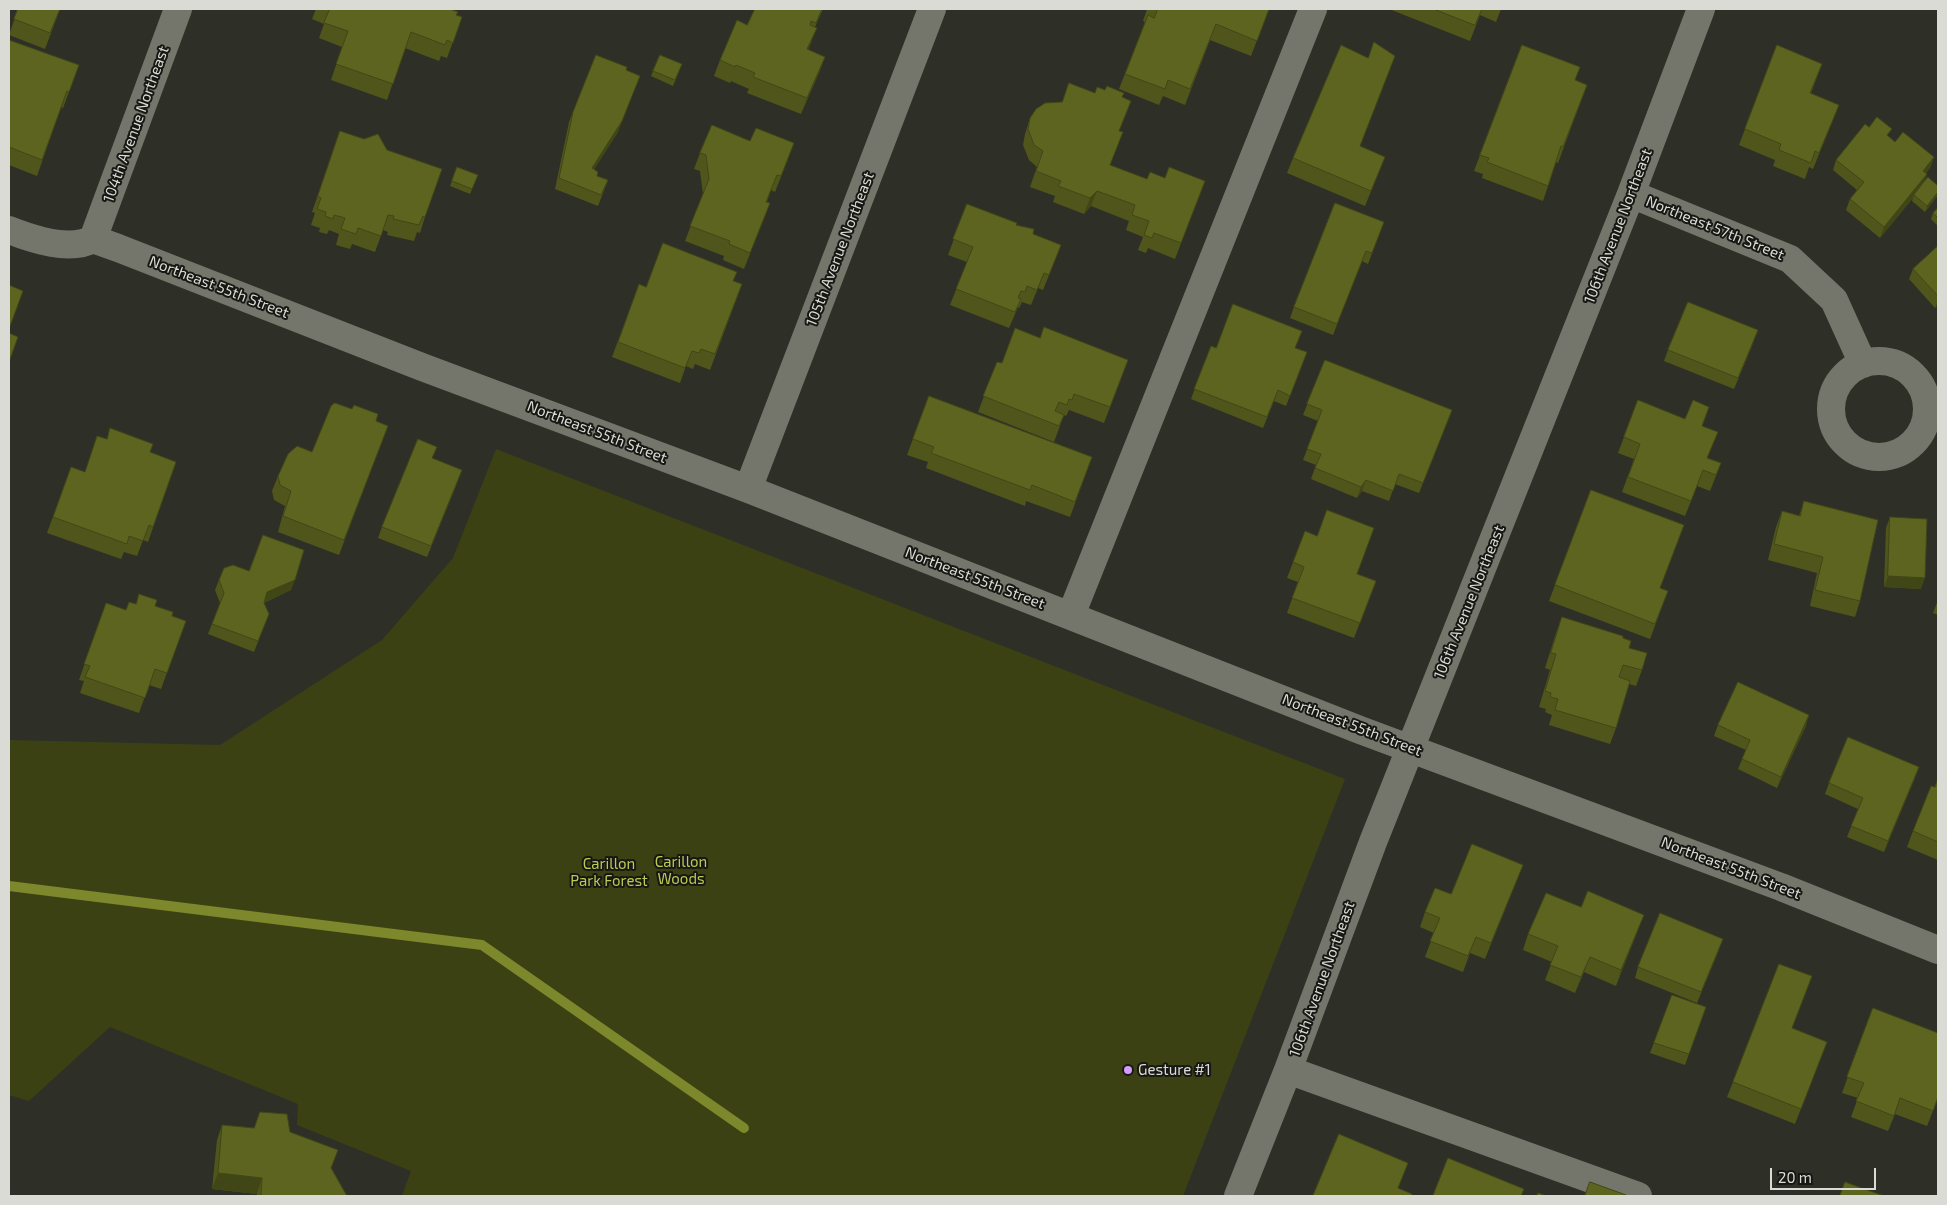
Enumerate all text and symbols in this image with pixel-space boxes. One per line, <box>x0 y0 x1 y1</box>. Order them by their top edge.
street label: 104th Avenue Northeast <box>99 43 173 205</box>
street label: 106th Avenue Northeast <box>1580 146 1656 306</box>
street label: 105th Avenue Northeast <box>802 169 878 329</box>
street label: Northeast 57th Street <box>1643 192 1787 264</box>
street label: Northeast 55th Street <box>147 252 291 322</box>
street label: Northeast 55th Street <box>525 397 669 467</box>
street label: 106th Avenue Northeast <box>1430 523 1508 681</box>
street label: Northeast 55th Street <box>903 543 1047 613</box>
street label: Northeast 55th Street <box>1280 690 1424 760</box>
street label: Northeast 55th Street <box>1659 833 1803 903</box>
park label: Carillon Woods <box>655 853 707 888</box>
park label: Carillon Park Forest <box>570 855 648 890</box>
street label: 106th Avenue Northeast <box>1285 899 1359 1059</box>
place label: Gesture #1 <box>1138 1061 1211 1079</box>
marker: Gesture #1 <box>1122 1064 1134 1076</box>
scale bar <box>1772 1158 1878 1190</box>
text: 20 m <box>1778 1168 1812 1186</box>

